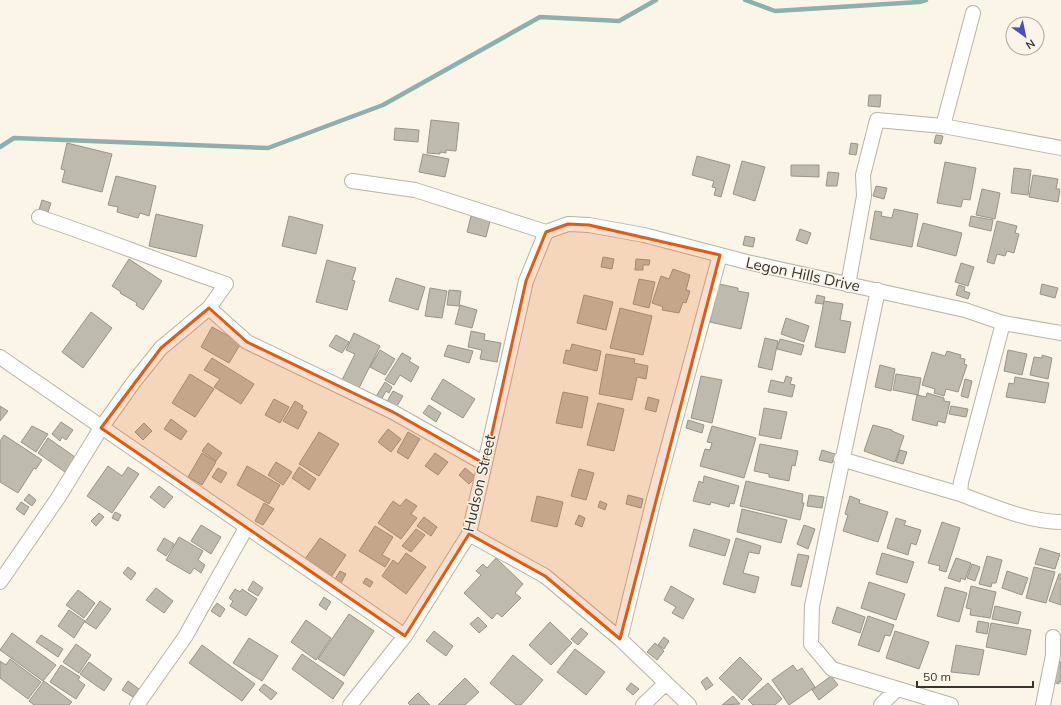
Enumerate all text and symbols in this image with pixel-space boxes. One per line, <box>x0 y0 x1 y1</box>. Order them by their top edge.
north arrow <box>1005 16 1045 56</box>
text: N <box>1023 36 1038 53</box>
street label: Legon Hills Drive <box>744 253 862 295</box>
street label: Hudson Street <box>459 432 499 534</box>
scale bar <box>917 663 1033 689</box>
text: 50 m <box>923 669 951 684</box>

